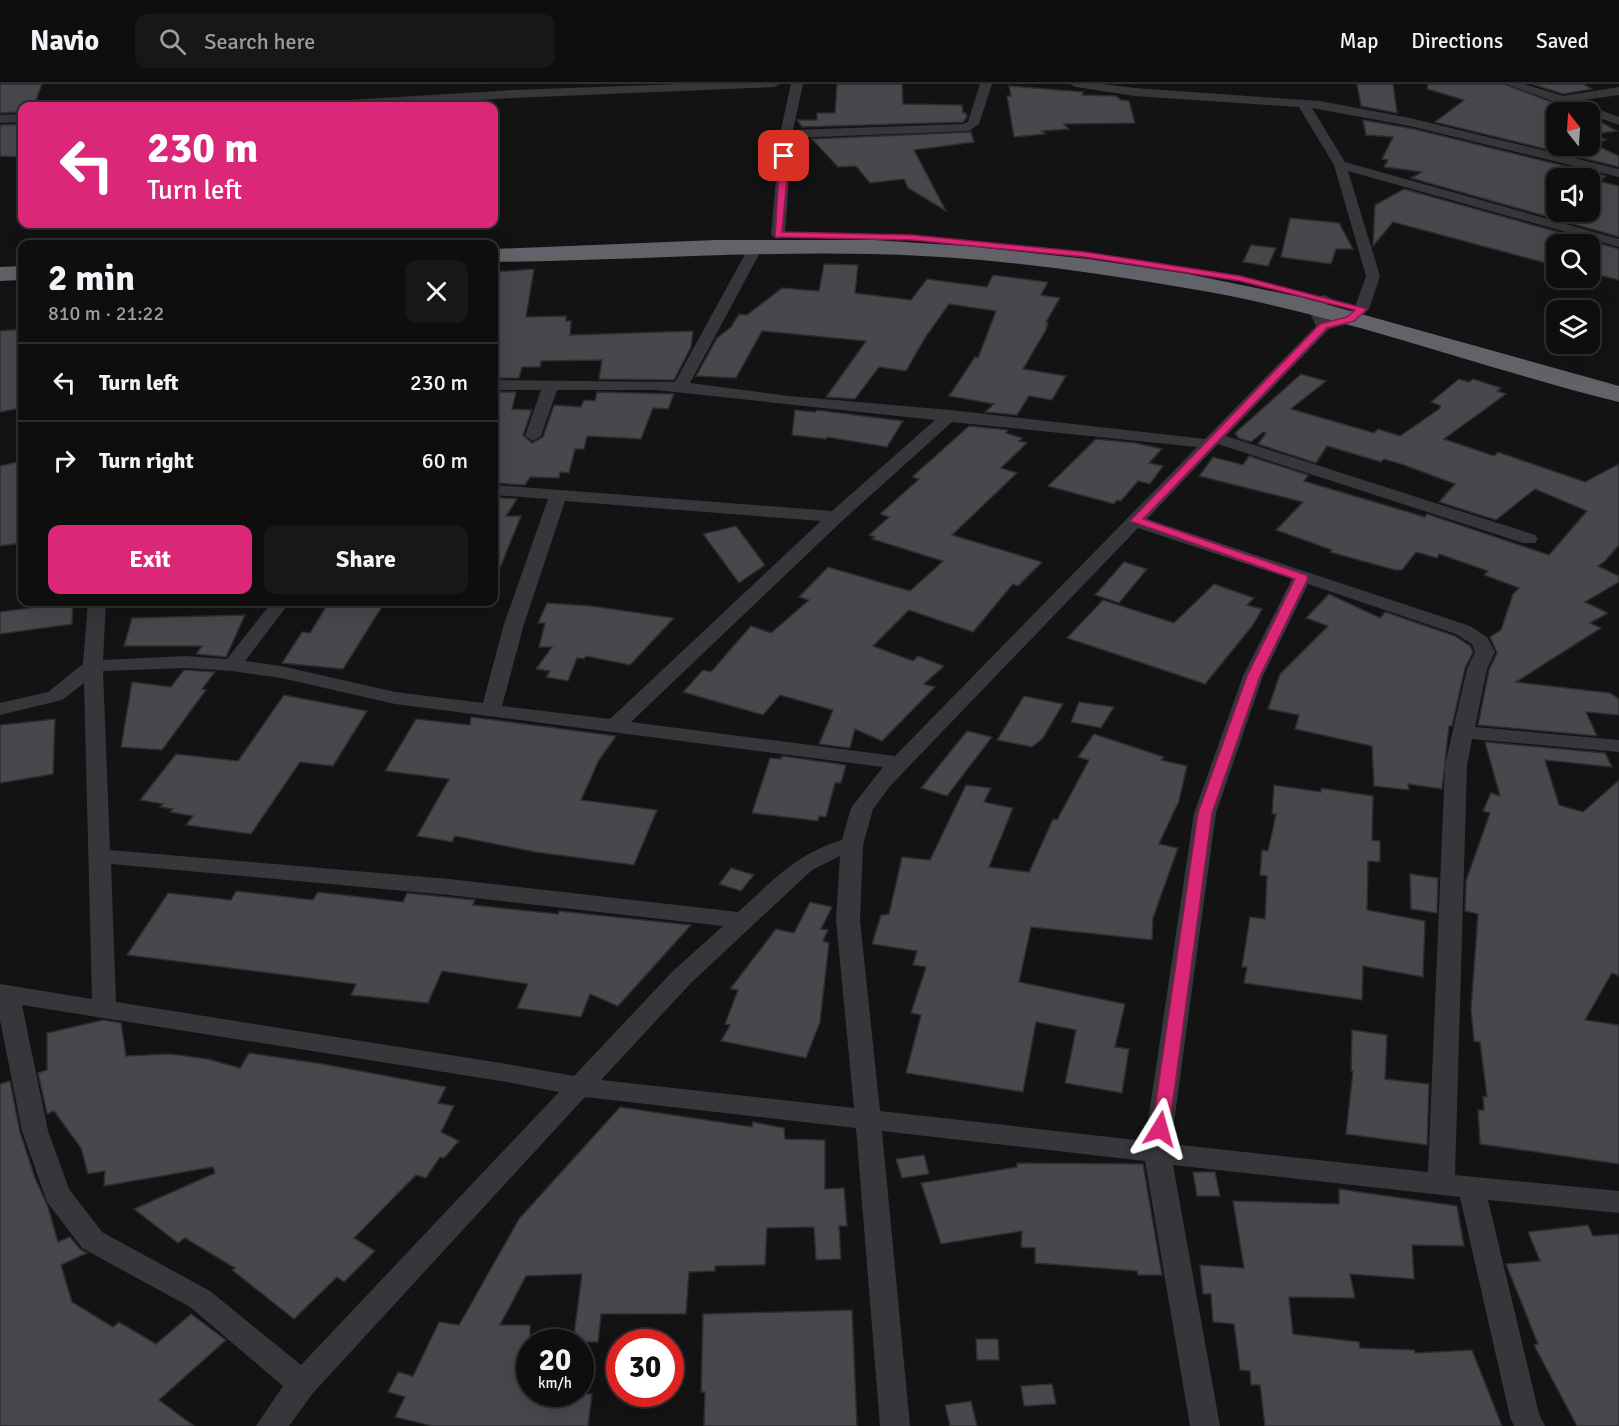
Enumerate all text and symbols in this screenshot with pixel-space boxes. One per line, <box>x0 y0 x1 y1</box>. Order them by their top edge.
search box <box>135 14 555 68</box>
text: Navio <box>30 24 99 58</box>
icon: search <box>156 25 189 58</box>
text: Search here <box>204 28 315 55</box>
text: Map <box>1340 28 1378 54</box>
text: Directions <box>1411 28 1503 54</box>
text: Saved <box>1536 28 1589 54</box>
north arrow <box>1546 102 1600 156</box>
map controls <box>1546 102 1600 354</box>
text: 230 m <box>147 123 258 174</box>
icon: left <box>48 126 126 204</box>
pin <box>758 130 809 181</box>
icon: arrive <box>767 139 800 172</box>
button: sound <box>1546 168 1600 222</box>
text: Turn left <box>147 174 242 207</box>
button: search <box>1546 234 1600 288</box>
text: 2 min <box>48 256 135 301</box>
button: close <box>405 260 468 323</box>
button: layers <box>1546 300 1600 354</box>
text: 810 m · 21:22 <box>48 301 164 326</box>
icon: left <box>48 366 81 399</box>
text: Turn left <box>99 369 179 396</box>
text: 230 m <box>410 369 468 396</box>
icon: right <box>48 444 81 477</box>
text: Turn right <box>99 447 194 474</box>
text: 60 m <box>422 447 468 474</box>
button: Exit <box>48 525 252 594</box>
button: Share <box>264 525 468 594</box>
position arrow <box>1128 1097 1192 1161</box>
speed limit sign: 30 <box>606 1329 684 1407</box>
text: 20 <box>539 1342 571 1379</box>
text: km/h <box>538 1374 572 1392</box>

